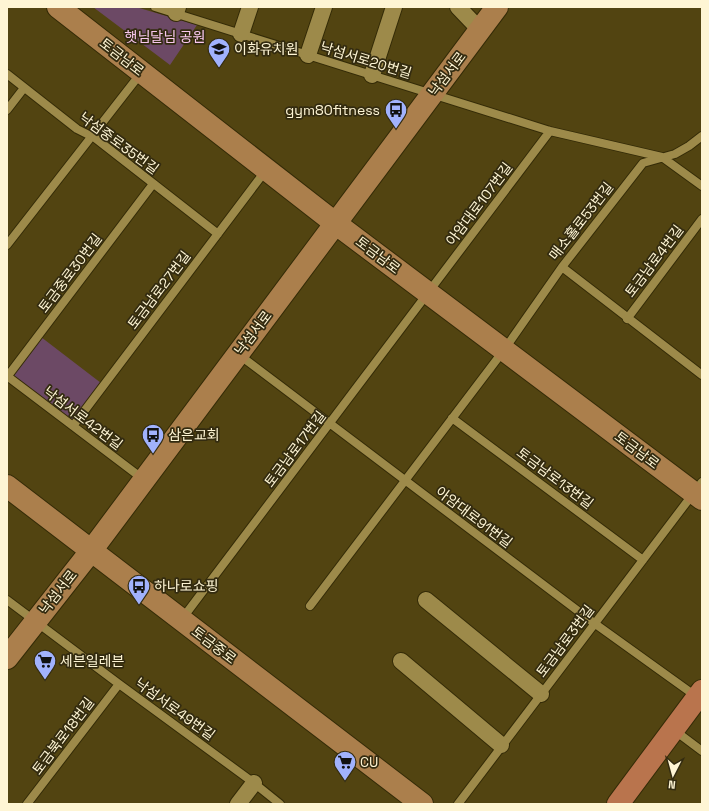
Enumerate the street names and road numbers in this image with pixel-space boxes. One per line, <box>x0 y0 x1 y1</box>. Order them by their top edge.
street label: 토금남로 <box>96 34 148 80</box>
street label: 낙섬서로20번길 <box>318 38 414 82</box>
street label: 낙섬서로 <box>424 48 470 100</box>
street label: 낙섬중로35번길 <box>76 108 162 178</box>
street label: 아암대로107번길 <box>442 159 516 249</box>
street label: 매소홀로53번길 <box>545 178 617 264</box>
street label: 토금남로4번길 <box>621 221 687 301</box>
street label: 토금중로30번길 <box>34 230 106 316</box>
street label: 토금남로 <box>352 232 404 278</box>
street label: 토금남로27번길 <box>124 247 194 333</box>
street label: 낙섬서로 <box>230 307 276 359</box>
street label: 낙섬서로42번길 <box>40 382 126 454</box>
street label: 토금남로17번길 <box>260 407 330 491</box>
street label: 토금남로 <box>611 427 663 473</box>
street label: 토금남로13번길 <box>513 443 597 513</box>
street label: 아암대로91번길 <box>432 482 516 552</box>
street label: 낙섬서로 <box>35 566 81 618</box>
street label: 토금남로3번길 <box>532 601 598 681</box>
street label: 토금중로 <box>188 622 240 668</box>
street label: 낙섬서로49번길 <box>131 674 219 744</box>
street label: 토금북로18번길 <box>28 694 98 778</box>

